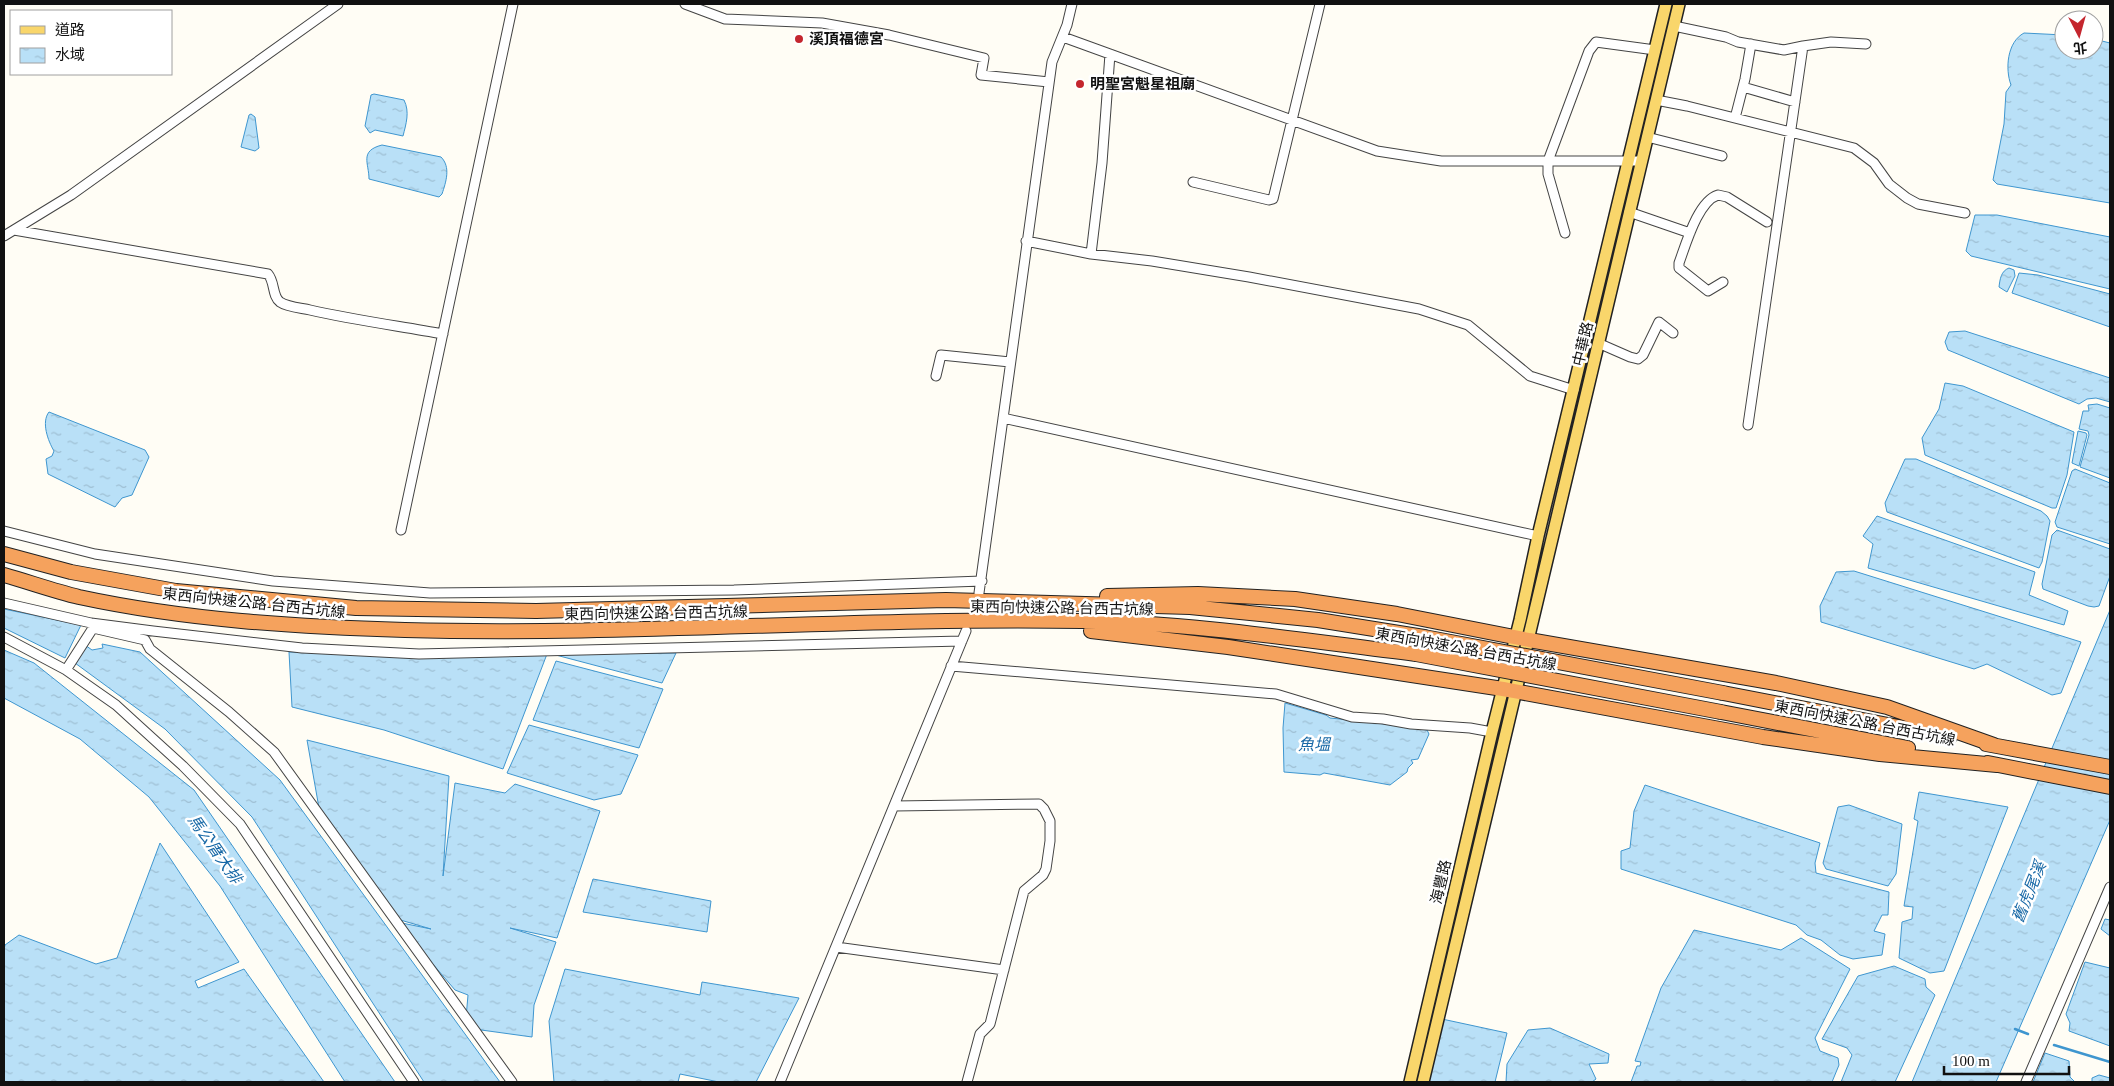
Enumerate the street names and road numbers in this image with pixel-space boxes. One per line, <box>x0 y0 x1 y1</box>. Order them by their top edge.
street label: 中華路 <box>1570 320 1596 368</box>
street label: 東西向快速公路 台西古坑線 <box>162 584 346 621</box>
street label: 東西向快速公路 台西古坑線 <box>970 597 1154 618</box>
street label: 東西向快速公路 台西古坑線 <box>564 602 748 623</box>
street label: 東西向快速公路 台西古坑線 <box>1374 624 1558 673</box>
street label: 東西向快速公路 台西古坑線 <box>1773 697 1957 748</box>
street label: 海豐路 <box>1428 858 1454 906</box>

